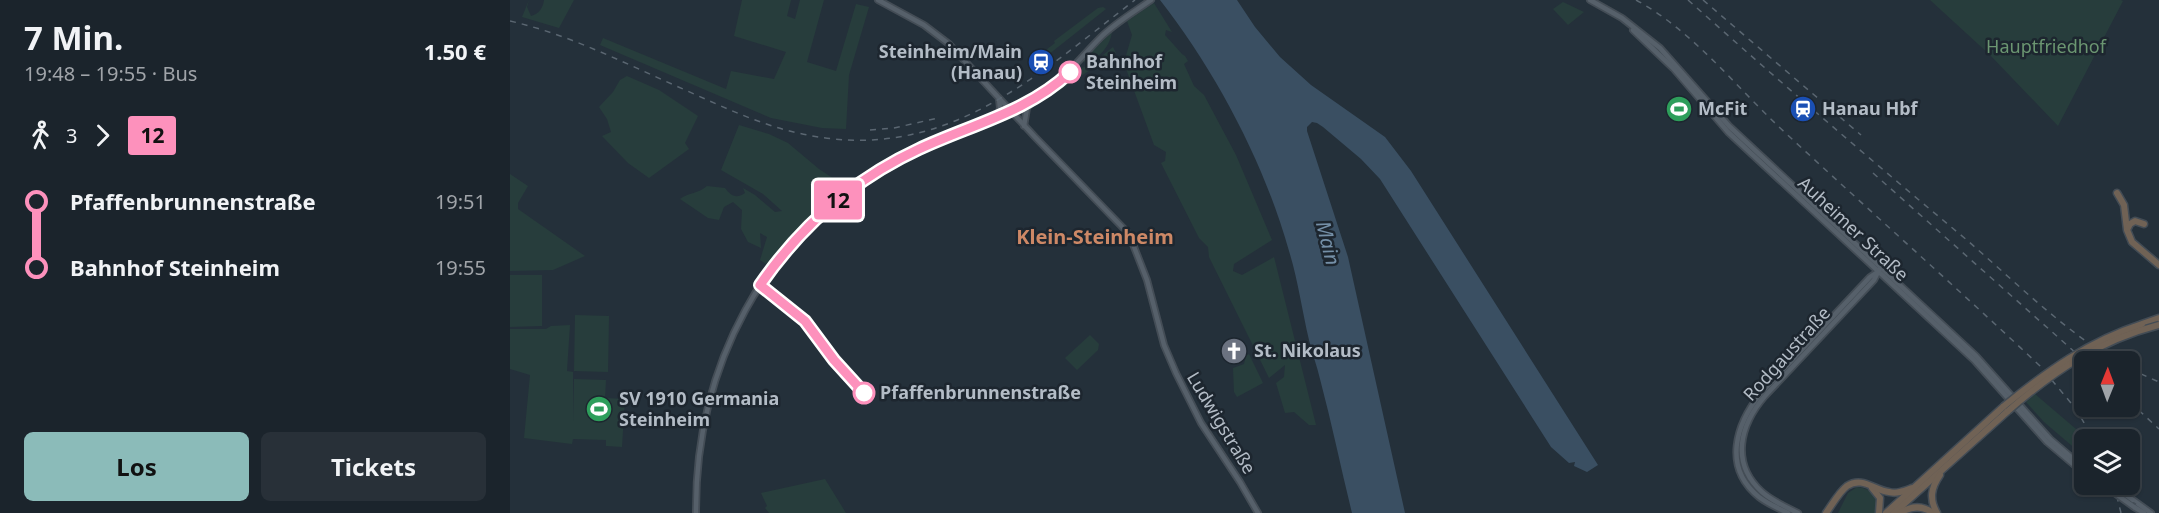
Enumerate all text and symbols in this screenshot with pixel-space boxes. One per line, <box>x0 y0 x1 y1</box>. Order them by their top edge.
text: 7 Min. <box>24 15 123 60</box>
park label: Hauptfriedhof <box>1986 34 2107 58</box>
text: 1.50 € <box>424 36 486 66</box>
place label: Steinheim/Main (Hanau) <box>879 39 1022 84</box>
station icon: Steinheim/Main (Hanau) <box>1026 47 1056 77</box>
place label: Bahnhof Steinheim <box>1086 49 1177 94</box>
text: 19:48 – 19:55 · Bus <box>24 60 197 87</box>
marker: Bahnhof Steinheim <box>1059 61 1081 83</box>
sports icon: McFit <box>1664 94 1694 124</box>
station icon: Hanau Hbf <box>1788 94 1818 124</box>
place label: McFit <box>1698 96 1748 120</box>
place label: Hanau Hbf <box>1822 96 1919 120</box>
icon: walk <box>24 119 57 152</box>
icon: forward <box>86 119 119 152</box>
text: 12 <box>140 121 164 149</box>
text: 3 <box>66 122 77 149</box>
street label: Auheimer Straße <box>1793 171 1914 286</box>
line badge: 12 <box>811 180 865 220</box>
text: Pfaffenbrunnenstraße <box>70 186 316 216</box>
text: 12 <box>826 186 850 214</box>
text: 19:51 <box>435 188 486 215</box>
water label: Main <box>1310 218 1347 268</box>
district label: Klein-Steinheim <box>1016 223 1174 250</box>
text: Bahnhof Steinheim <box>70 252 280 282</box>
text: 19:55 <box>435 254 486 281</box>
street label: Rodgaustraße <box>1737 301 1835 406</box>
church icon: St. Nikolaus <box>1219 336 1249 366</box>
place label: St. Nikolaus <box>1254 338 1361 362</box>
north arrow <box>2074 351 2140 417</box>
map controls <box>2074 351 2140 495</box>
street label: Ludwigstraße <box>1182 367 1262 478</box>
place label: Pfaffenbrunnenstraße <box>880 380 1081 404</box>
marker: Pfaffenbrunnenstraße <box>853 382 875 404</box>
place label: SV 1910 Germania Steinheim <box>619 386 779 431</box>
sports icon: SV 1910 Germania Steinheim <box>584 394 614 424</box>
button: layers <box>2074 429 2140 495</box>
button: Los <box>24 432 249 501</box>
button: Tickets <box>261 432 486 501</box>

